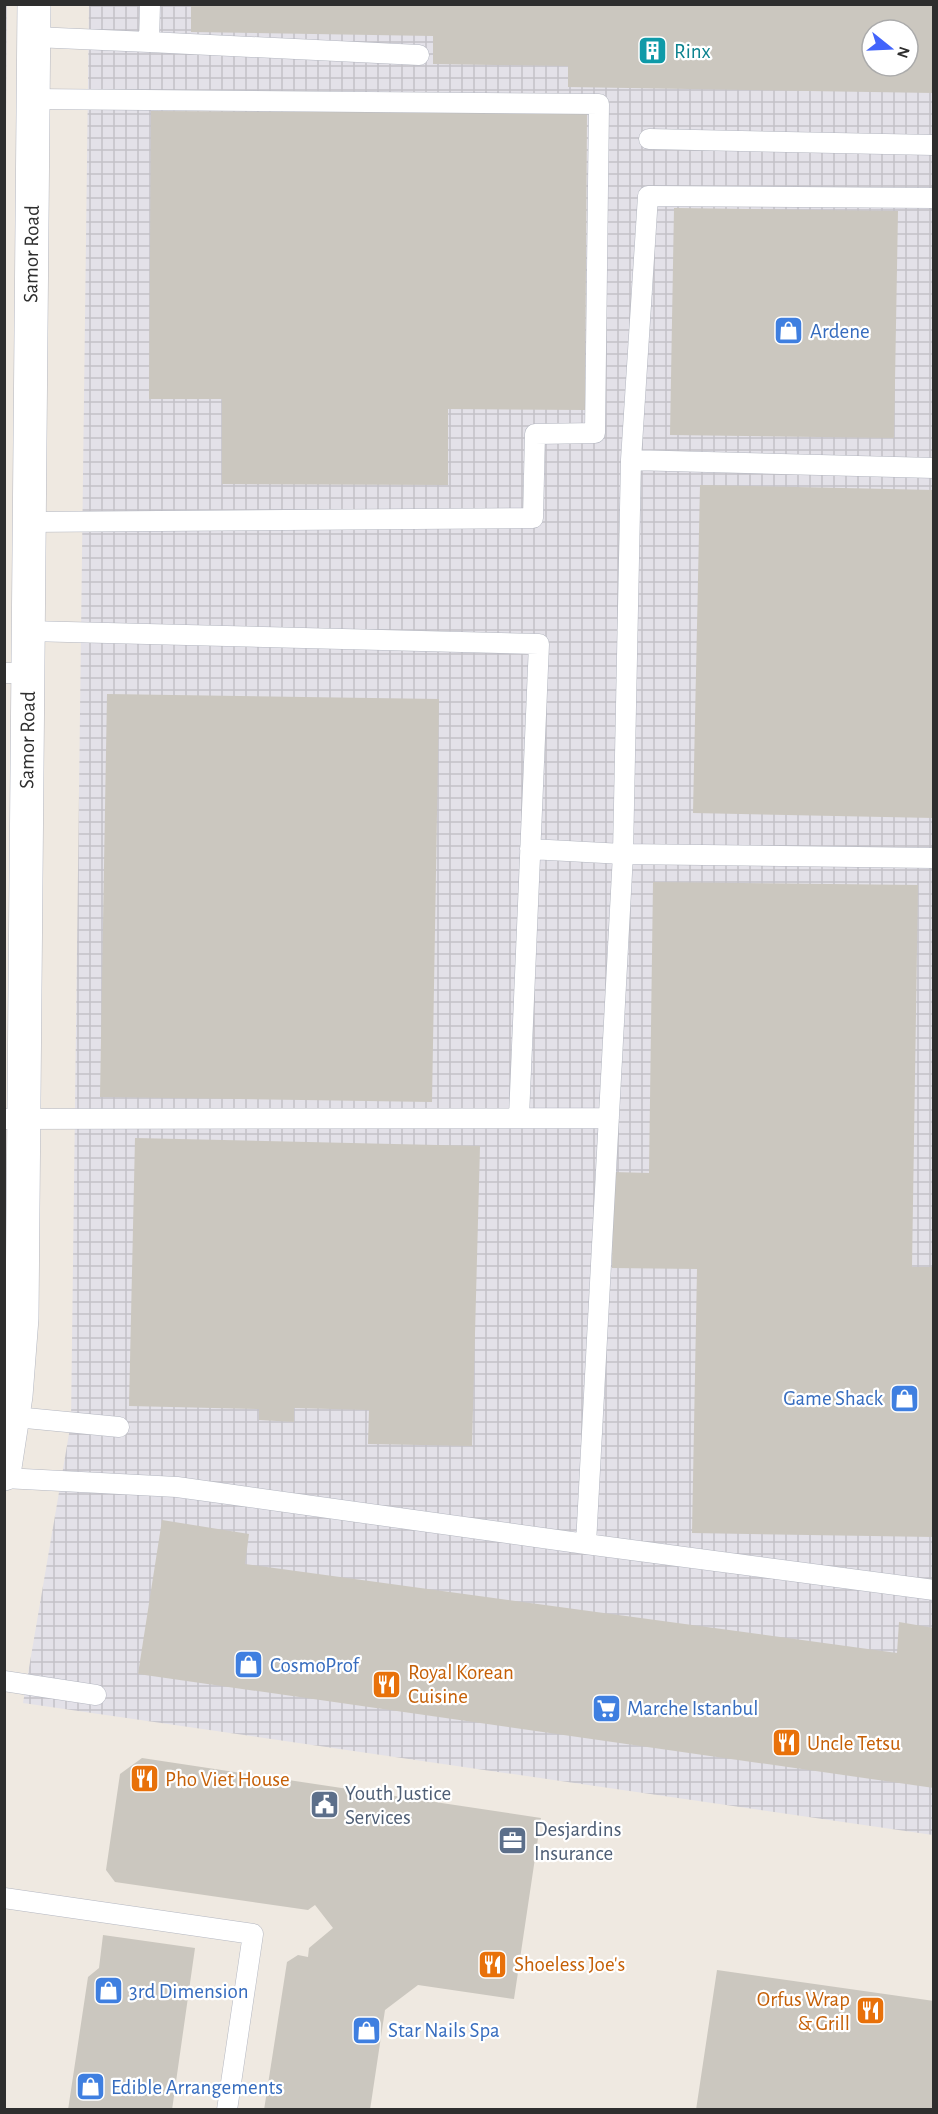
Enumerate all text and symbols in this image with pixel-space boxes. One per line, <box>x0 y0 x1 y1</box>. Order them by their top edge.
north arrow <box>860 18 920 78</box>
building icon: Rinx <box>637 35 669 67</box>
place label: Rinx <box>674 41 711 62</box>
text: N <box>894 45 913 60</box>
street label: Samor Road <box>20 205 43 303</box>
shop icon: Ardene <box>773 315 805 347</box>
place label: Ardene <box>810 321 870 342</box>
street label: Samor Road <box>16 691 39 789</box>
shop icon: Game Shack <box>888 1382 920 1414</box>
place label: Game Shack <box>783 1388 883 1409</box>
shop icon: CosmoProf <box>233 1649 265 1681</box>
place label: CosmoProf <box>270 1655 361 1676</box>
place label: Royal Korean Cuisine <box>408 1662 514 1707</box>
restaurant icon: Royal Korean Cuisine <box>371 1668 403 1700</box>
supermarket icon: Marche Istanbul <box>590 1692 622 1724</box>
place label: Marche Istanbul <box>627 1698 758 1719</box>
restaurant icon: Uncle Tetsu <box>770 1727 802 1759</box>
place label: Uncle Tetsu <box>807 1733 901 1754</box>
restaurant icon: Pho Viet House <box>128 1763 160 1795</box>
place label: Pho Viet House <box>165 1769 290 1790</box>
place label: Youth Justice Services <box>345 1783 451 1828</box>
public building icon: Youth Justice Services <box>308 1789 340 1821</box>
place label: Desjardins Insurance <box>534 1819 621 1864</box>
office icon: Desjardins Insurance <box>497 1825 529 1857</box>
restaurant icon: Shoeless Joe's <box>477 1948 509 1980</box>
place label: Shoeless Joe's <box>514 1954 625 1975</box>
shop icon: 3rd Dimension <box>92 1975 124 2007</box>
place label: 3rd Dimension <box>129 1981 249 2002</box>
place label: Orfus Wrap & Grill <box>757 1989 850 2034</box>
restaurant icon: Orfus Wrap & Grill <box>855 1995 887 2027</box>
shop icon: Star Nails Spa <box>351 2014 383 2046</box>
place label: Star Nails Spa <box>388 2020 500 2041</box>
shop icon: Edible Arrangements <box>74 2071 106 2103</box>
place label: Edible Arrangements <box>111 2077 283 2098</box>

